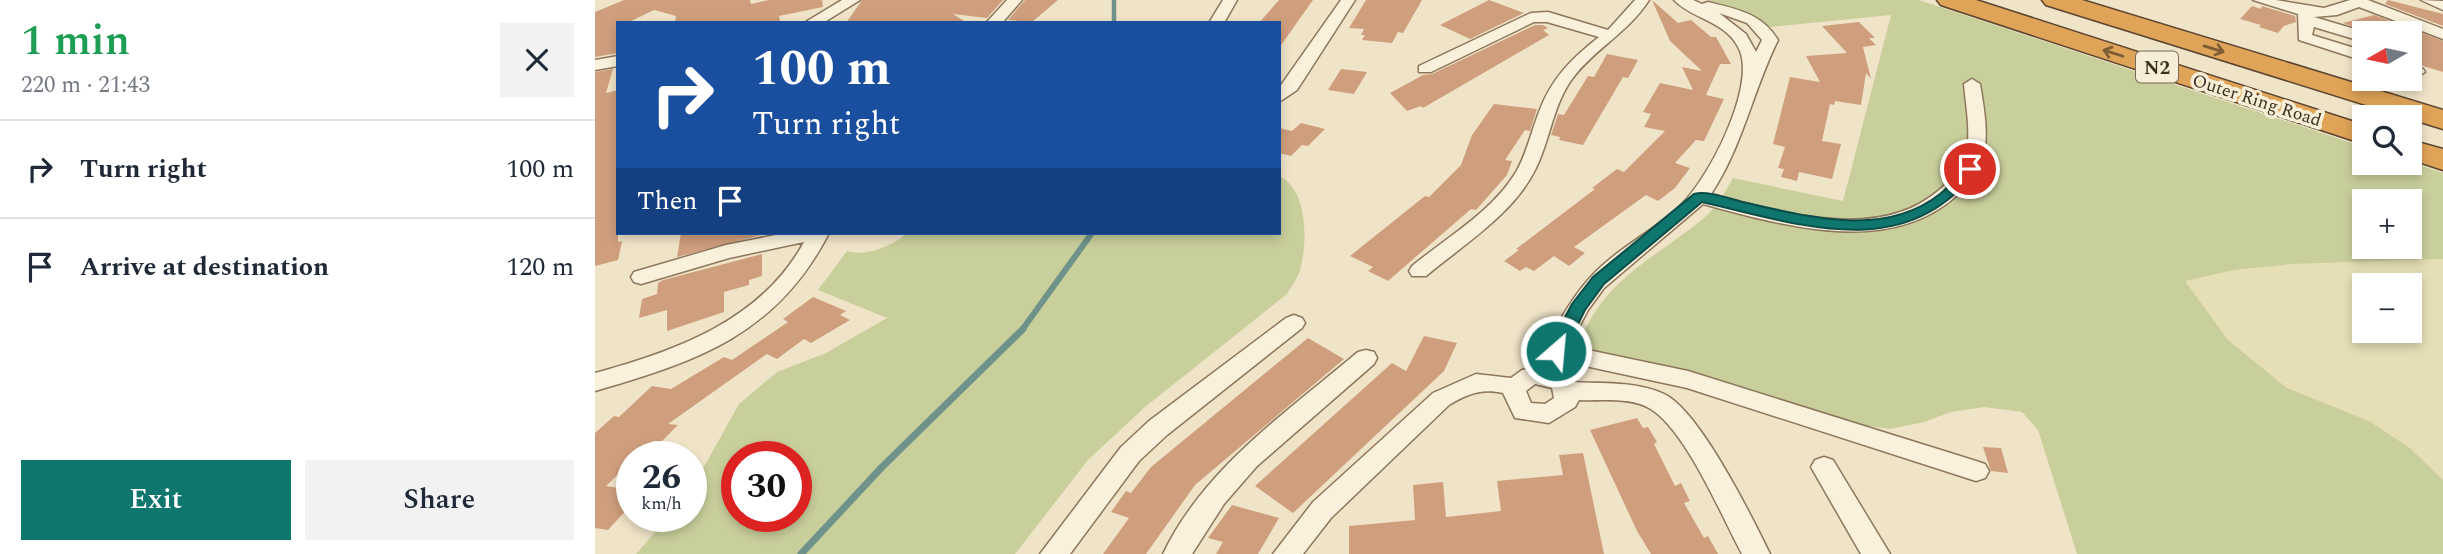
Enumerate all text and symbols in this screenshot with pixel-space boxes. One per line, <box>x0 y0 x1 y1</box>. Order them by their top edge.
text: 1 min <box>21 10 130 73</box>
north arrow <box>2352 21 2422 91</box>
map controls <box>2352 21 2422 343</box>
button: close <box>500 23 574 97</box>
text: 100 m <box>752 32 891 107</box>
one-way arrow <box>2203 44 2225 57</box>
one-way arrow <box>2102 46 2124 59</box>
icon: right <box>637 49 728 140</box>
road number: N2 <box>2136 52 2178 82</box>
street label: Outer Ring Road <box>2189 67 2325 134</box>
text: 220 m · 21:43 <box>21 68 150 103</box>
text: Turn right <box>752 100 900 149</box>
button: search <box>2352 105 2422 175</box>
pin <box>1940 139 2000 199</box>
text: Turn right <box>80 149 207 189</box>
text: 100 m <box>506 149 574 189</box>
icon: right <box>21 150 59 188</box>
icon: arrive <box>1951 150 1989 188</box>
text: Then <box>637 181 697 221</box>
icon: arrive <box>711 182 749 220</box>
button: + <box>2352 189 2422 259</box>
text: Arrive at destination <box>80 247 329 287</box>
text: 120 m <box>506 247 574 287</box>
icon: arrive <box>21 248 59 286</box>
button: − <box>2352 273 2422 343</box>
position arrow <box>1519 314 1593 388</box>
speed limit sign: 30 <box>721 441 812 532</box>
text: 26 <box>642 451 681 504</box>
button: Exit <box>21 460 291 540</box>
button: Share <box>305 460 574 540</box>
text: km/h <box>641 490 682 517</box>

